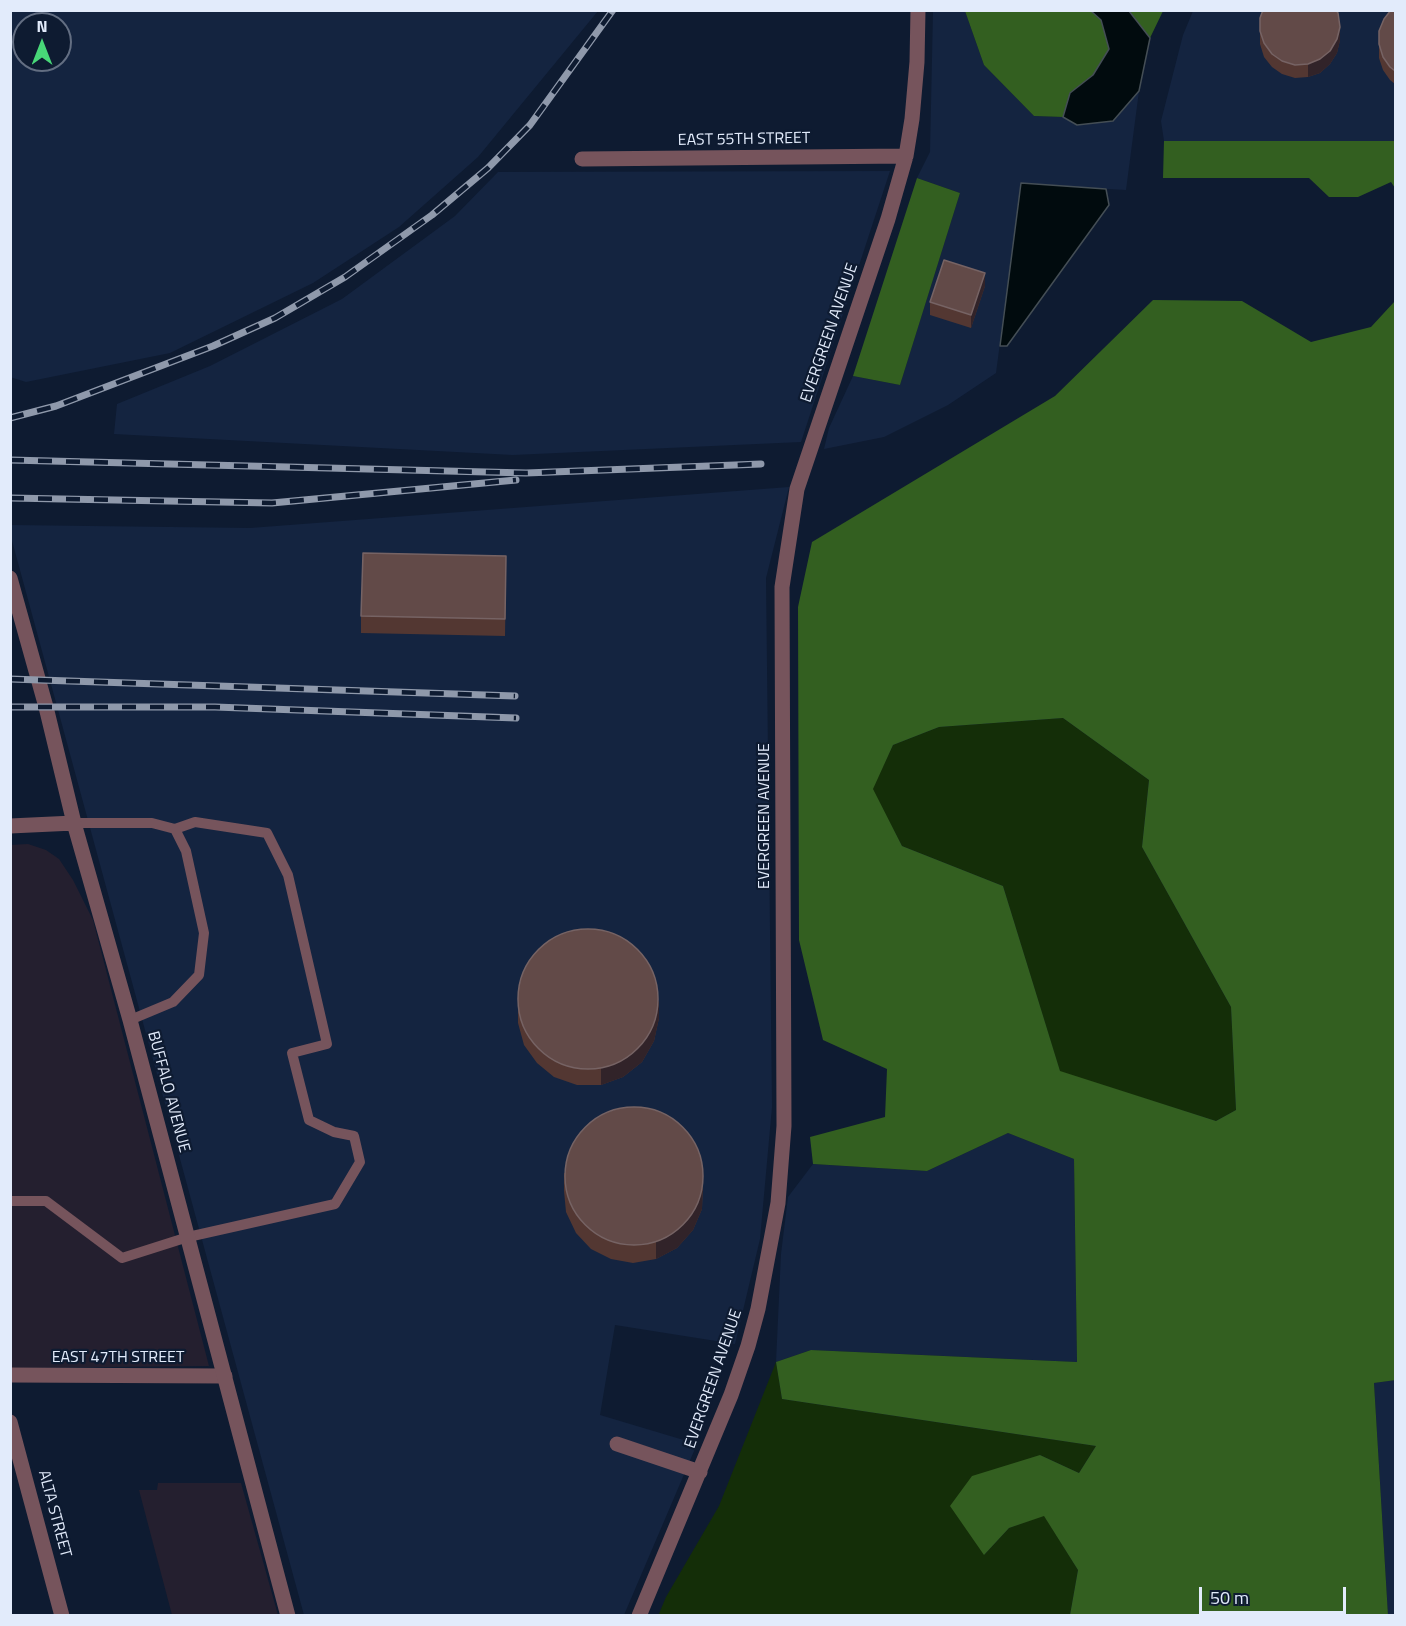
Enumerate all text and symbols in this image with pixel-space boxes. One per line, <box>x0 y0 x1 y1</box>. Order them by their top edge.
north arrow <box>12 12 72 72</box>
text: N <box>36 14 48 38</box>
street label: EAST 55TH STREET <box>678 129 810 151</box>
street label: EVERGREEN AVENUE <box>797 261 863 405</box>
street label: EVERGREEN AVENUE <box>755 743 775 889</box>
street label: BUFFALO AVENUE <box>143 1029 193 1155</box>
street label: EVERGREEN AVENUE <box>681 1307 747 1451</box>
street label: EAST 47TH STREET <box>52 1348 184 1368</box>
street label: ALTA STREET <box>33 1468 75 1560</box>
scale bar <box>1202 1575 1349 1613</box>
text: 50 m <box>1210 1584 1249 1611</box>

